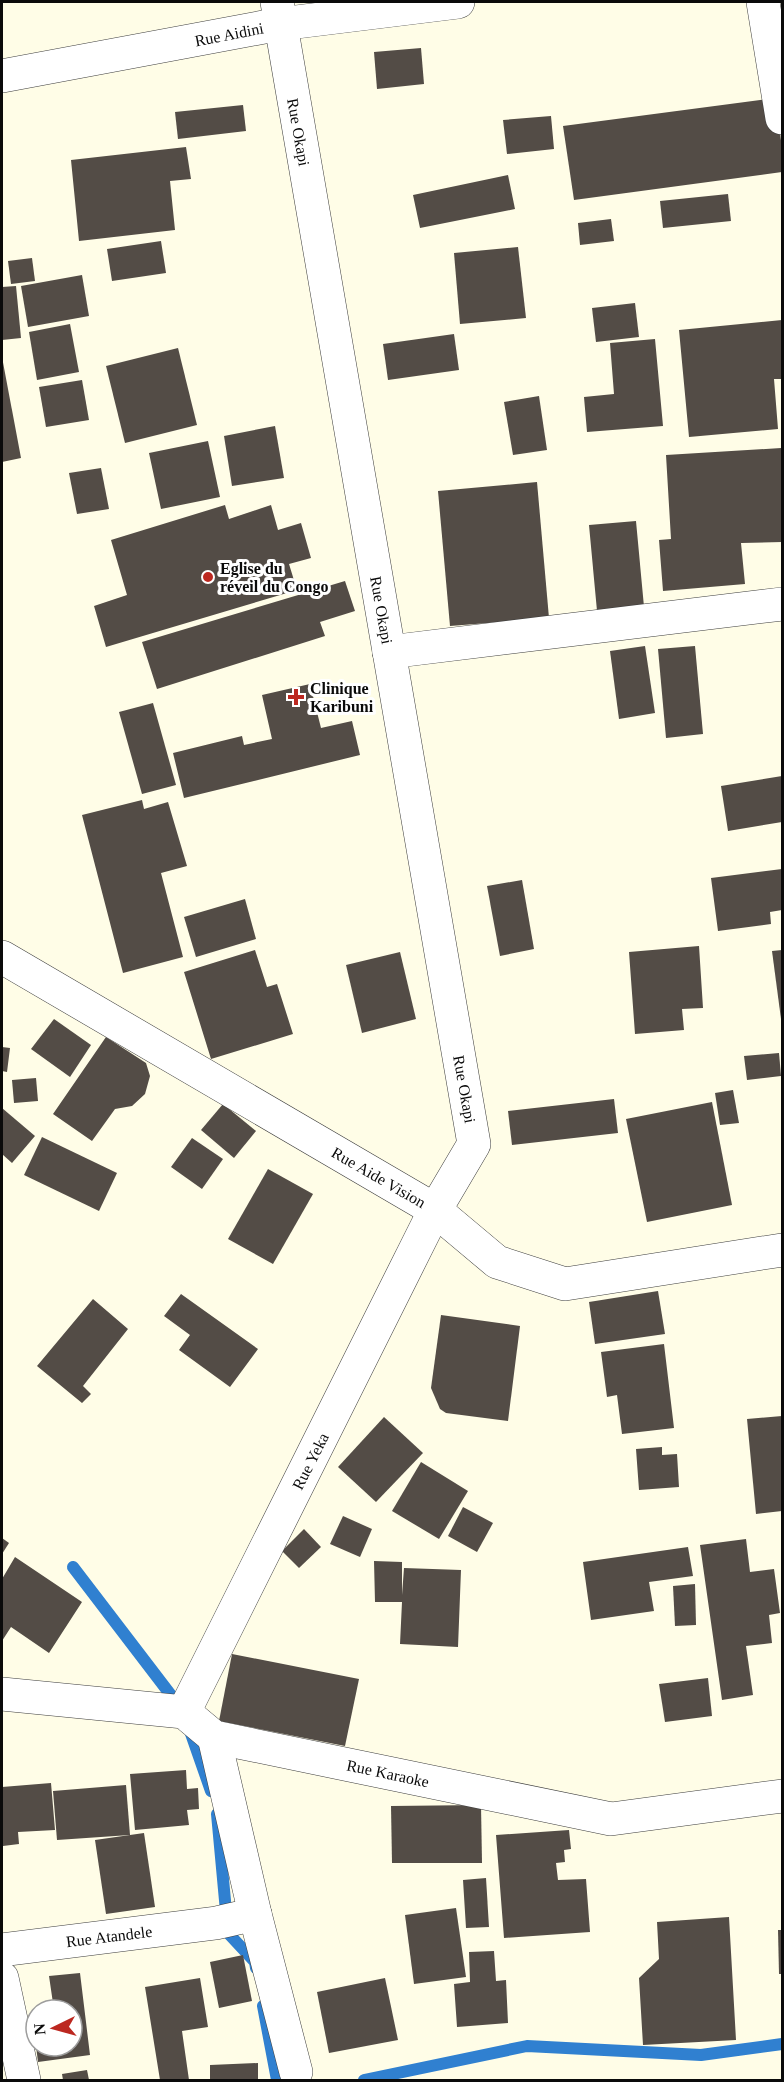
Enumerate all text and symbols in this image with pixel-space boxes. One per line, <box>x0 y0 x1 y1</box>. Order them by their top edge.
street label: Rue Aidini <box>193 19 266 49</box>
street label: Rue Okapi <box>283 97 313 168</box>
place label: Eglise du réveil du Congo <box>220 560 328 596</box>
marker: Eglise du réveil du Congo <box>201 570 215 584</box>
street label: Rue Okapi <box>366 575 396 646</box>
place label: Clinique Karibuni <box>310 680 374 715</box>
marker: Clinique Karibuni <box>287 688 305 706</box>
street label: Rue Okapi <box>449 1054 479 1125</box>
street label: Rue Aide Vision <box>329 1144 429 1211</box>
street label: Rue Yeka <box>289 1430 332 1492</box>
street label: Rue Karaoke <box>345 1756 431 1791</box>
street label: Rue Atandele <box>65 1923 153 1950</box>
north arrow <box>24 1998 84 2058</box>
text: N <box>31 2022 49 2036</box>

